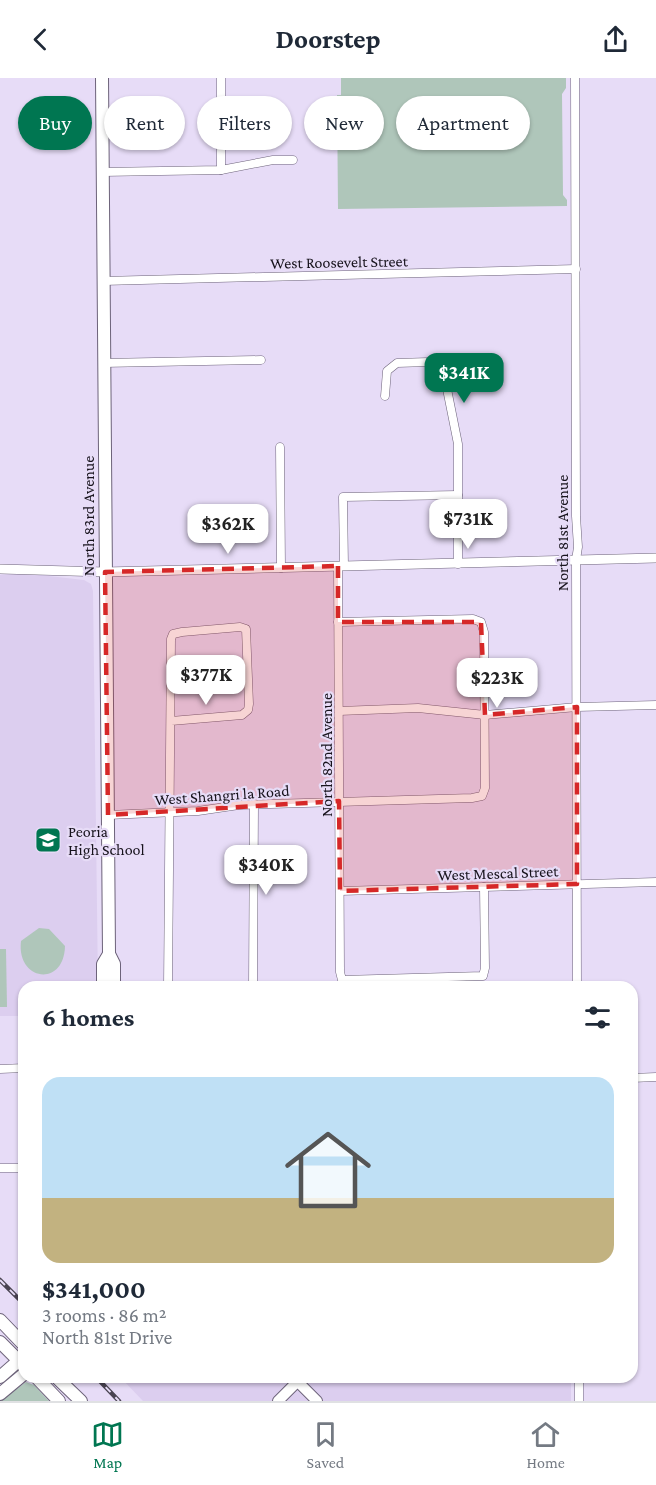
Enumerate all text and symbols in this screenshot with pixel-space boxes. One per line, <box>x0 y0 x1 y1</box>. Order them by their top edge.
icon: back <box>24 23 57 56</box>
icon: share <box>599 23 632 56</box>
text: Doorstep <box>275 24 381 54</box>
chip: Buy <box>18 96 92 150</box>
chip: Rent <box>104 96 185 150</box>
chip: Filters <box>197 96 292 150</box>
chip: New <box>304 96 384 150</box>
chip: Apartment <box>396 96 530 150</box>
street label: West Roosevelt Street <box>270 252 409 272</box>
pin: $341K <box>422 353 506 404</box>
text: $341K <box>439 361 489 383</box>
street label: North 83rd Avenue <box>80 456 97 576</box>
street label: North 81st Avenue <box>554 475 571 591</box>
pin: $731K <box>426 499 510 550</box>
pin: $362K <box>186 504 270 555</box>
text: $731K <box>443 507 493 529</box>
text: $362K <box>201 512 255 534</box>
pin: $377K <box>164 655 248 706</box>
pin: $223K <box>455 658 539 709</box>
text: $377K <box>180 663 232 685</box>
text: $223K <box>471 666 523 688</box>
street label: North 82nd Avenue <box>318 693 335 817</box>
street label: West Shangri la Road <box>154 782 291 809</box>
place label: Peoria High School <box>68 823 145 859</box>
school or university icon: Peoria High School <box>33 825 63 855</box>
pin: $340K <box>224 845 308 896</box>
text: $340K <box>238 853 294 875</box>
street label: West Mescal Street <box>437 862 559 884</box>
icon: filters <box>581 1001 614 1034</box>
text: 6 homes <box>42 1003 134 1032</box>
icon: home <box>274 1116 382 1224</box>
text: $341,000 <box>42 1275 146 1304</box>
text: 3 rooms · 86 m² <box>42 1304 167 1326</box>
text: North 81st Drive <box>42 1326 172 1348</box>
tab: Map <box>91 1418 124 1471</box>
tab: Saved <box>307 1418 344 1471</box>
tab: Home <box>526 1418 565 1471</box>

